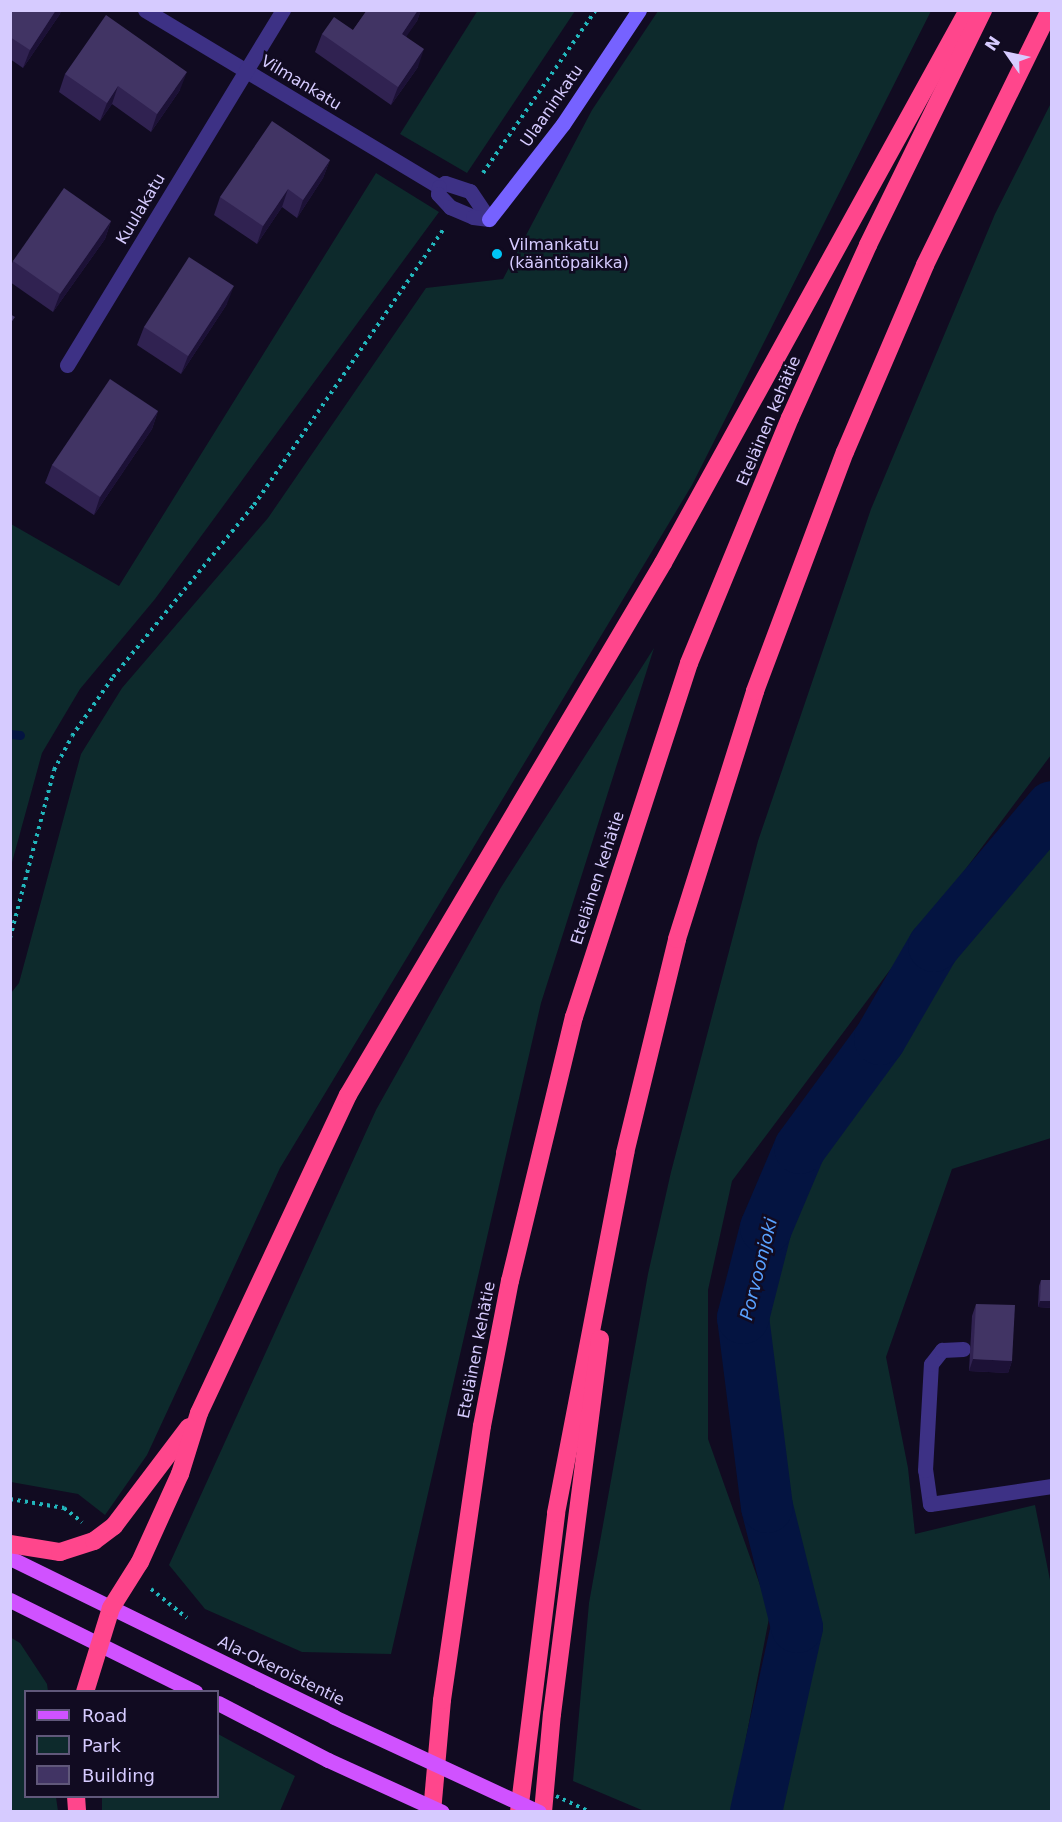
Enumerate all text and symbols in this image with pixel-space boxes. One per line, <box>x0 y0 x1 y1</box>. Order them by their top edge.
north arrow <box>978 24 1038 84</box>
text: N <box>981 33 1004 55</box>
street label: Vilmankatu <box>257 52 345 114</box>
street label: Ulaaninkatu <box>517 61 587 151</box>
street label: Kuulakatu <box>112 170 170 248</box>
place label: Vilmankatu (kääntöpaikka) <box>509 235 629 273</box>
marker: Vilmankatu (kääntöpaikka) <box>490 247 504 261</box>
street label: Eteläinen kehätie <box>733 353 805 489</box>
street label: Eteläinen kehätie <box>567 809 629 947</box>
water label: Porvoonjoki <box>736 1216 782 1322</box>
street label: Eteläinen kehätie <box>454 1280 500 1420</box>
street label: Ala-Okeroistentie <box>215 1632 347 1710</box>
legend <box>24 1690 219 1798</box>
text: Road <box>82 1705 127 1726</box>
text: Park <box>82 1735 121 1756</box>
text: Building <box>82 1765 155 1786</box>

